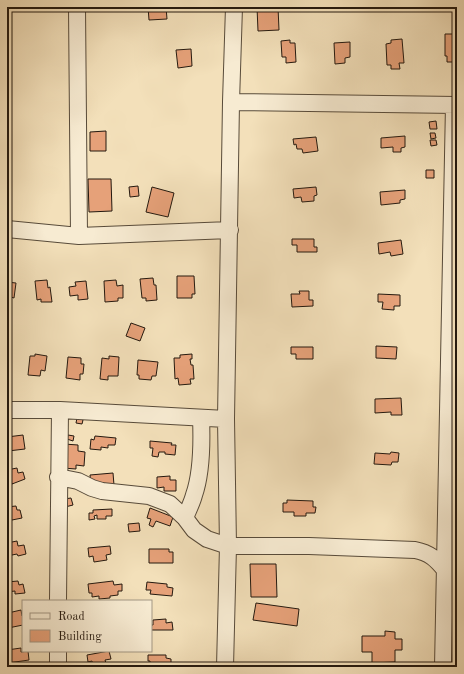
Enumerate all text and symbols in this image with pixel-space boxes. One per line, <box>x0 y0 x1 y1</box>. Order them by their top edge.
legend <box>22 600 152 652</box>
text: Road <box>58 611 85 623</box>
text: Building <box>58 631 102 643</box>

